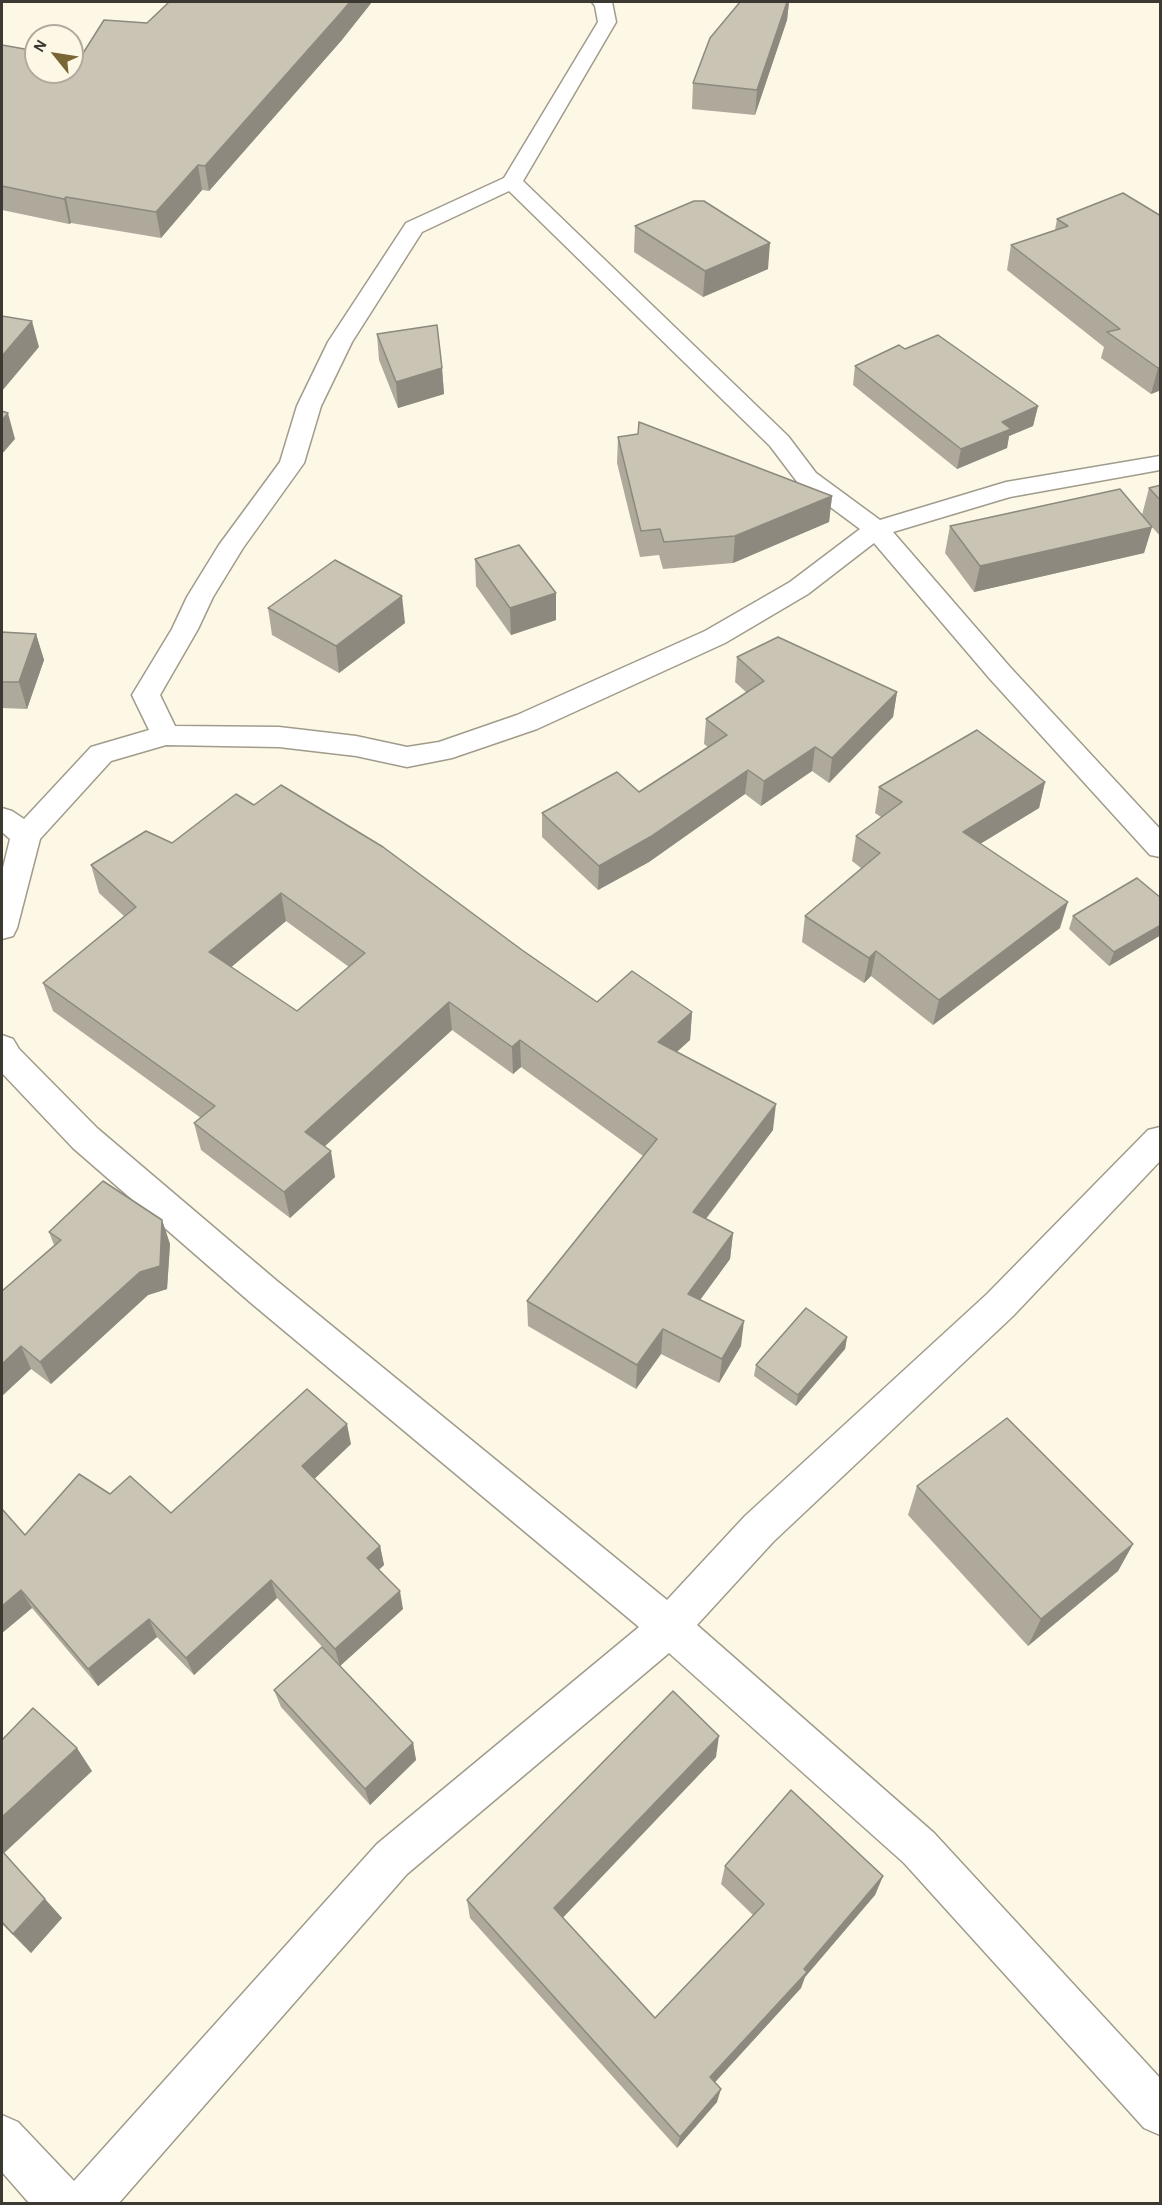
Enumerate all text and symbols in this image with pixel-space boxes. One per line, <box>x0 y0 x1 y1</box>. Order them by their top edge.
north arrow <box>24 24 84 84</box>
text: N <box>30 37 50 55</box>

